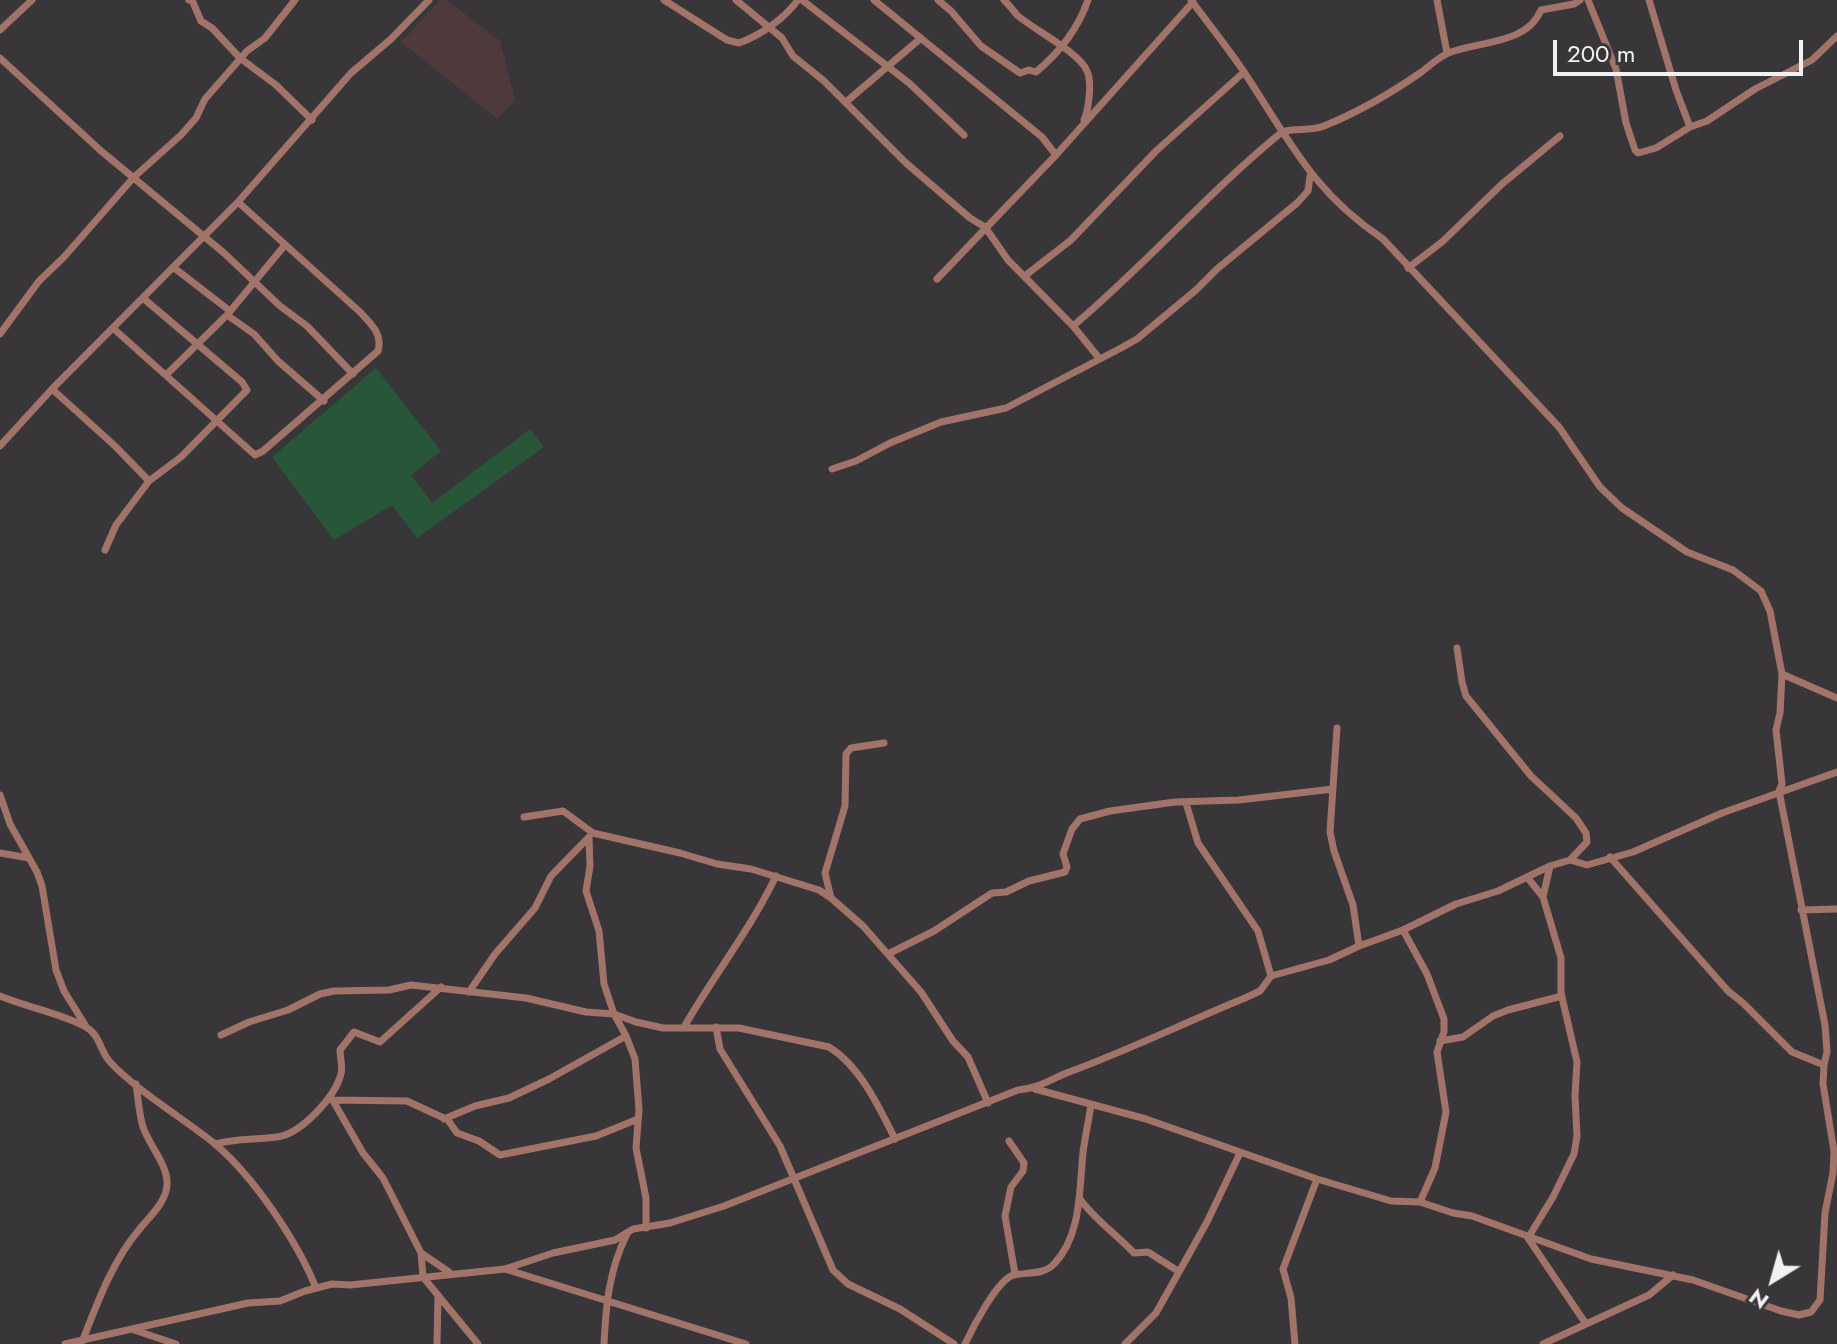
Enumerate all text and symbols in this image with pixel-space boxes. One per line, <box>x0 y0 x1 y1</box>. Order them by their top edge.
scale bar <box>1557 24 1807 74</box>
text: 200 m <box>1567 36 1635 71</box>
north arrow <box>1733 1240 1813 1320</box>
text: N <box>1742 1281 1775 1317</box>

